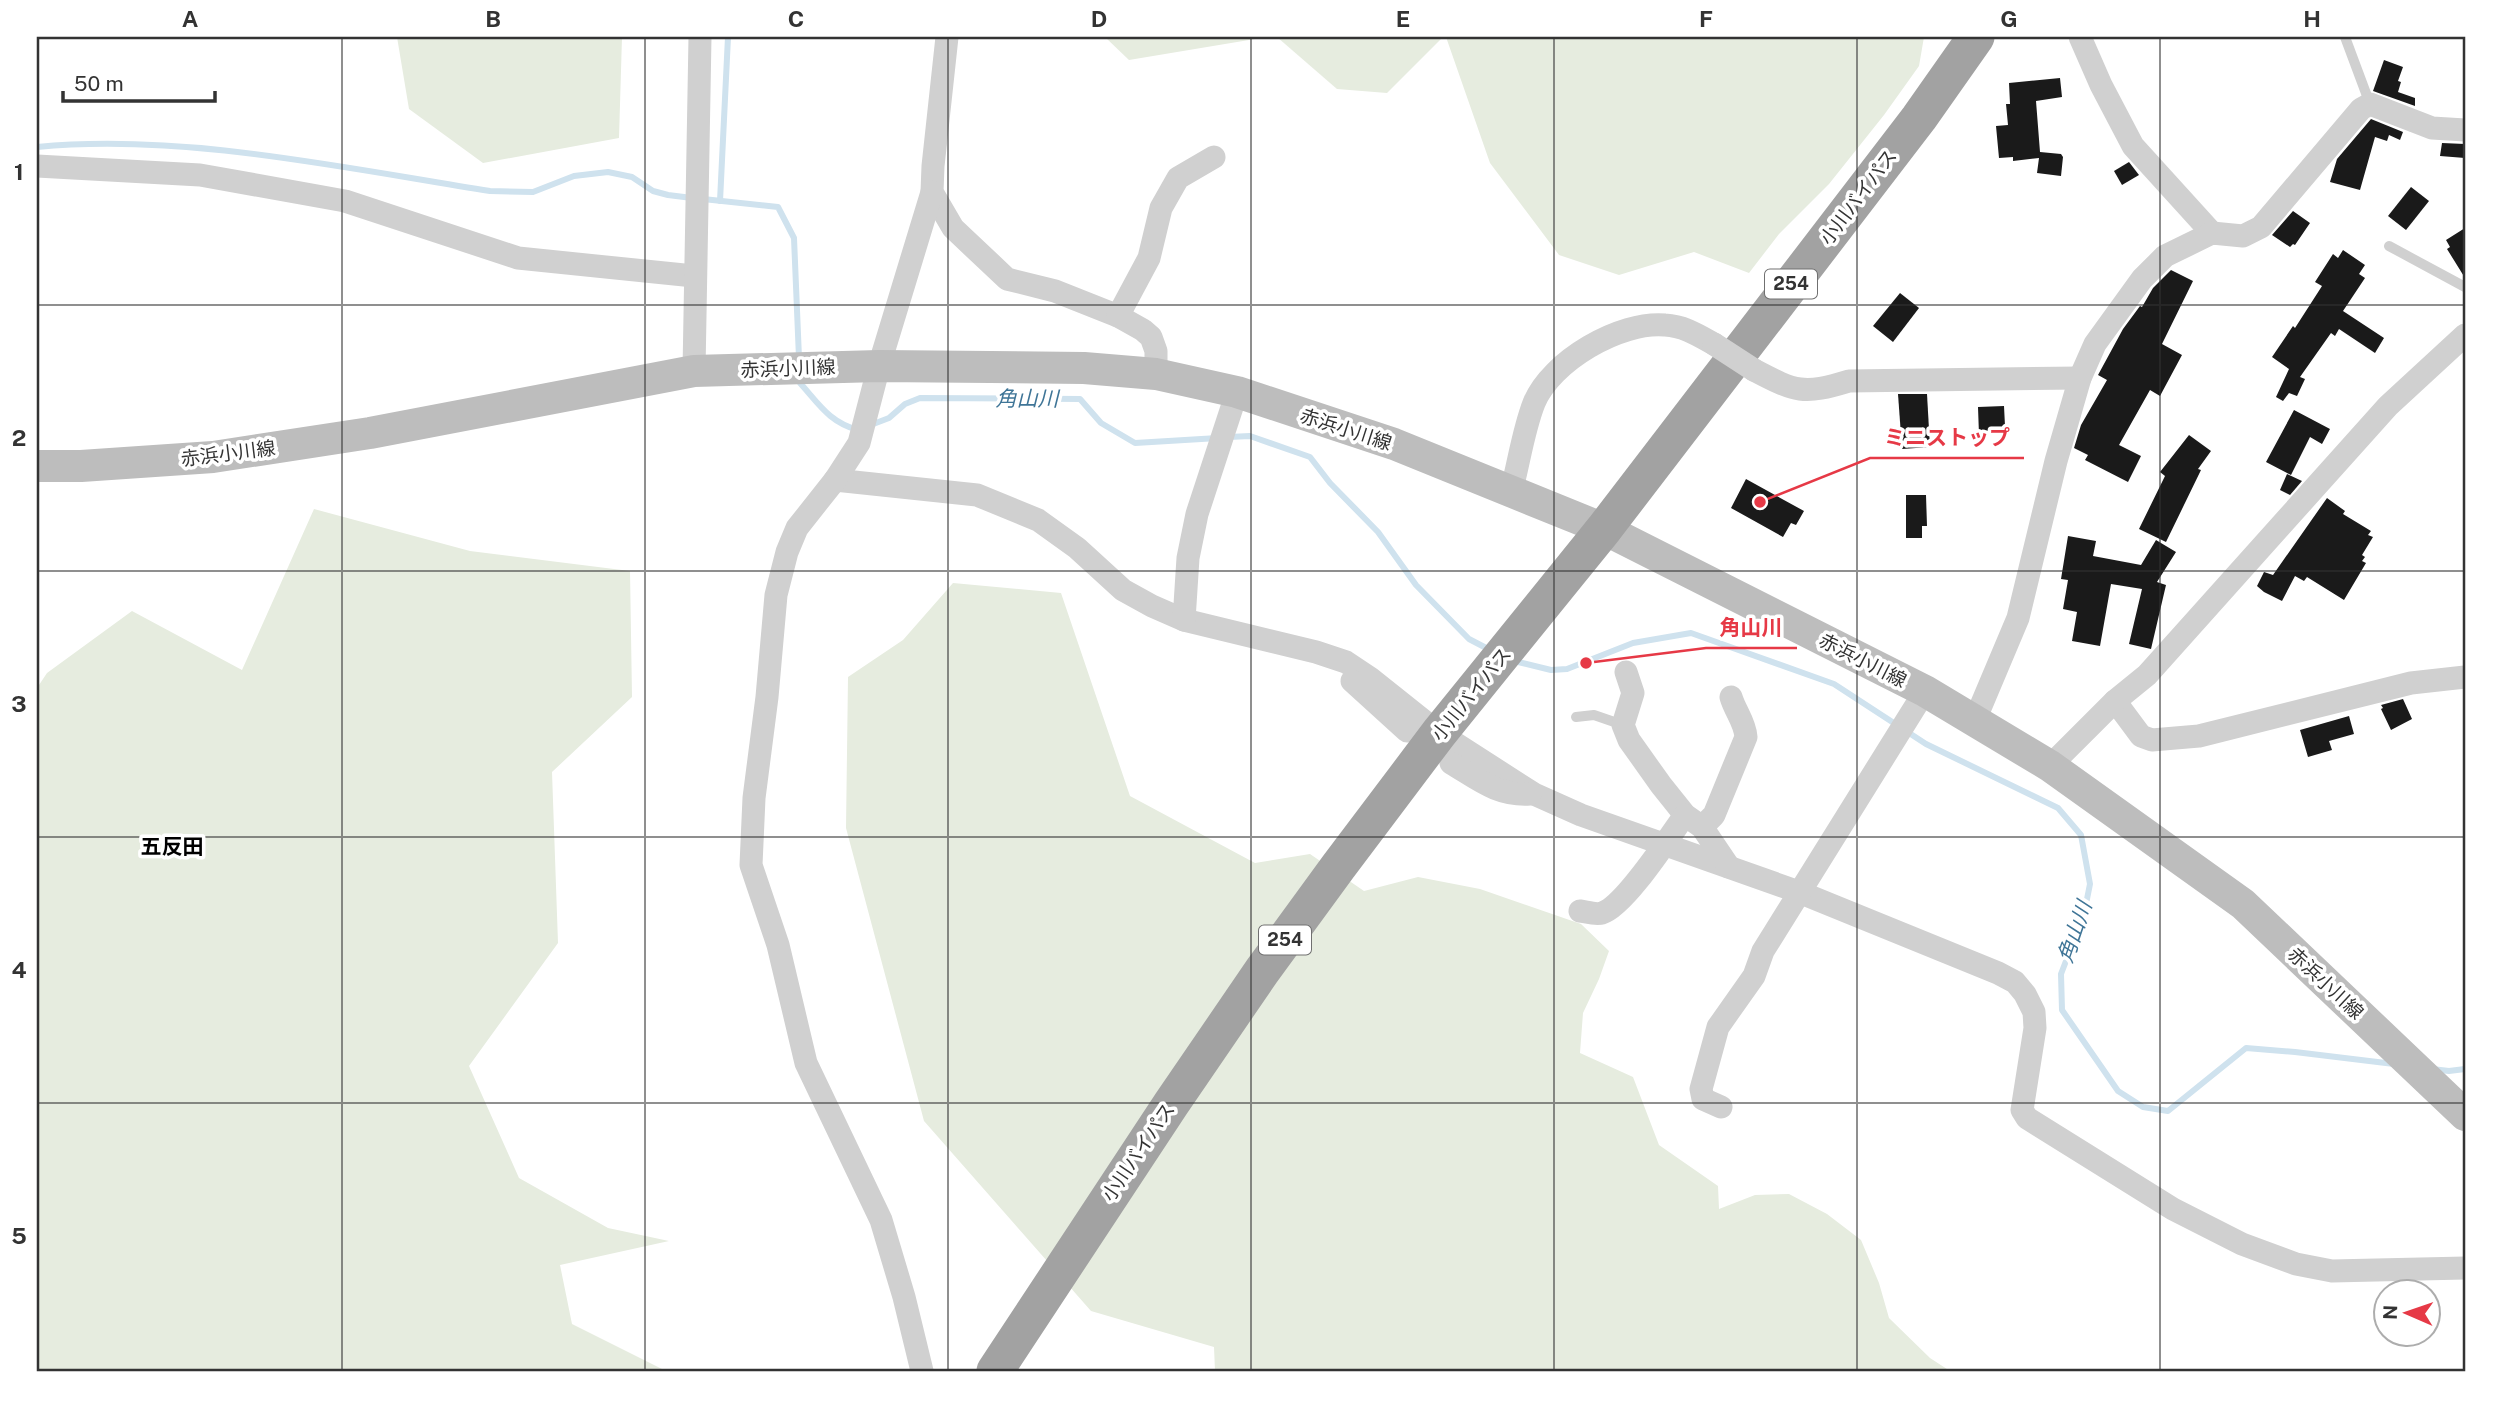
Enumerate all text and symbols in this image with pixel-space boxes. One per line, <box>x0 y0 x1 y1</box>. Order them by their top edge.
text: A <box>182 5 199 32</box>
text: B <box>485 5 501 32</box>
text: C <box>788 5 804 32</box>
text: D <box>1091 5 1107 32</box>
text: E <box>1396 5 1410 32</box>
text: F <box>1699 5 1713 32</box>
text: G <box>2000 5 2018 32</box>
text: H <box>2303 5 2321 32</box>
scale bar <box>63 60 215 104</box>
text: 50 m <box>74 71 124 96</box>
street label: 小川バイパス <box>1815 145 1901 249</box>
text: 1 <box>14 158 24 185</box>
road number: 254 <box>1765 270 1817 298</box>
street label: 赤浜小川線 <box>740 355 836 381</box>
water label: 角山川 <box>996 386 1060 411</box>
street label: 赤浜小川線 <box>1297 404 1395 454</box>
callout: ミニストップ <box>1870 416 2024 458</box>
text: 2 <box>12 424 26 451</box>
text: ミニストップ <box>1884 425 2010 450</box>
street label: 赤浜小川線 <box>180 436 276 470</box>
callout: 角山川 <box>1706 606 1797 648</box>
text: 角山川 <box>1720 615 1783 640</box>
street label: 赤浜小川線 <box>1816 629 1910 691</box>
street label: 小川バイパス <box>1427 643 1515 745</box>
text: 3 <box>11 690 27 717</box>
district label: 五反田 <box>141 834 204 859</box>
water label: 角山川 <box>2052 896 2097 966</box>
road number: 254 <box>1259 925 1311 954</box>
street label: 赤浜小川線 <box>2284 943 2368 1023</box>
text: 4 <box>11 956 27 983</box>
street label: 小川バイパス <box>1097 1099 1179 1205</box>
text: 5 <box>11 1222 27 1249</box>
north arrow <box>2372 1278 2442 1348</box>
text: N <box>2379 1305 2401 1320</box>

